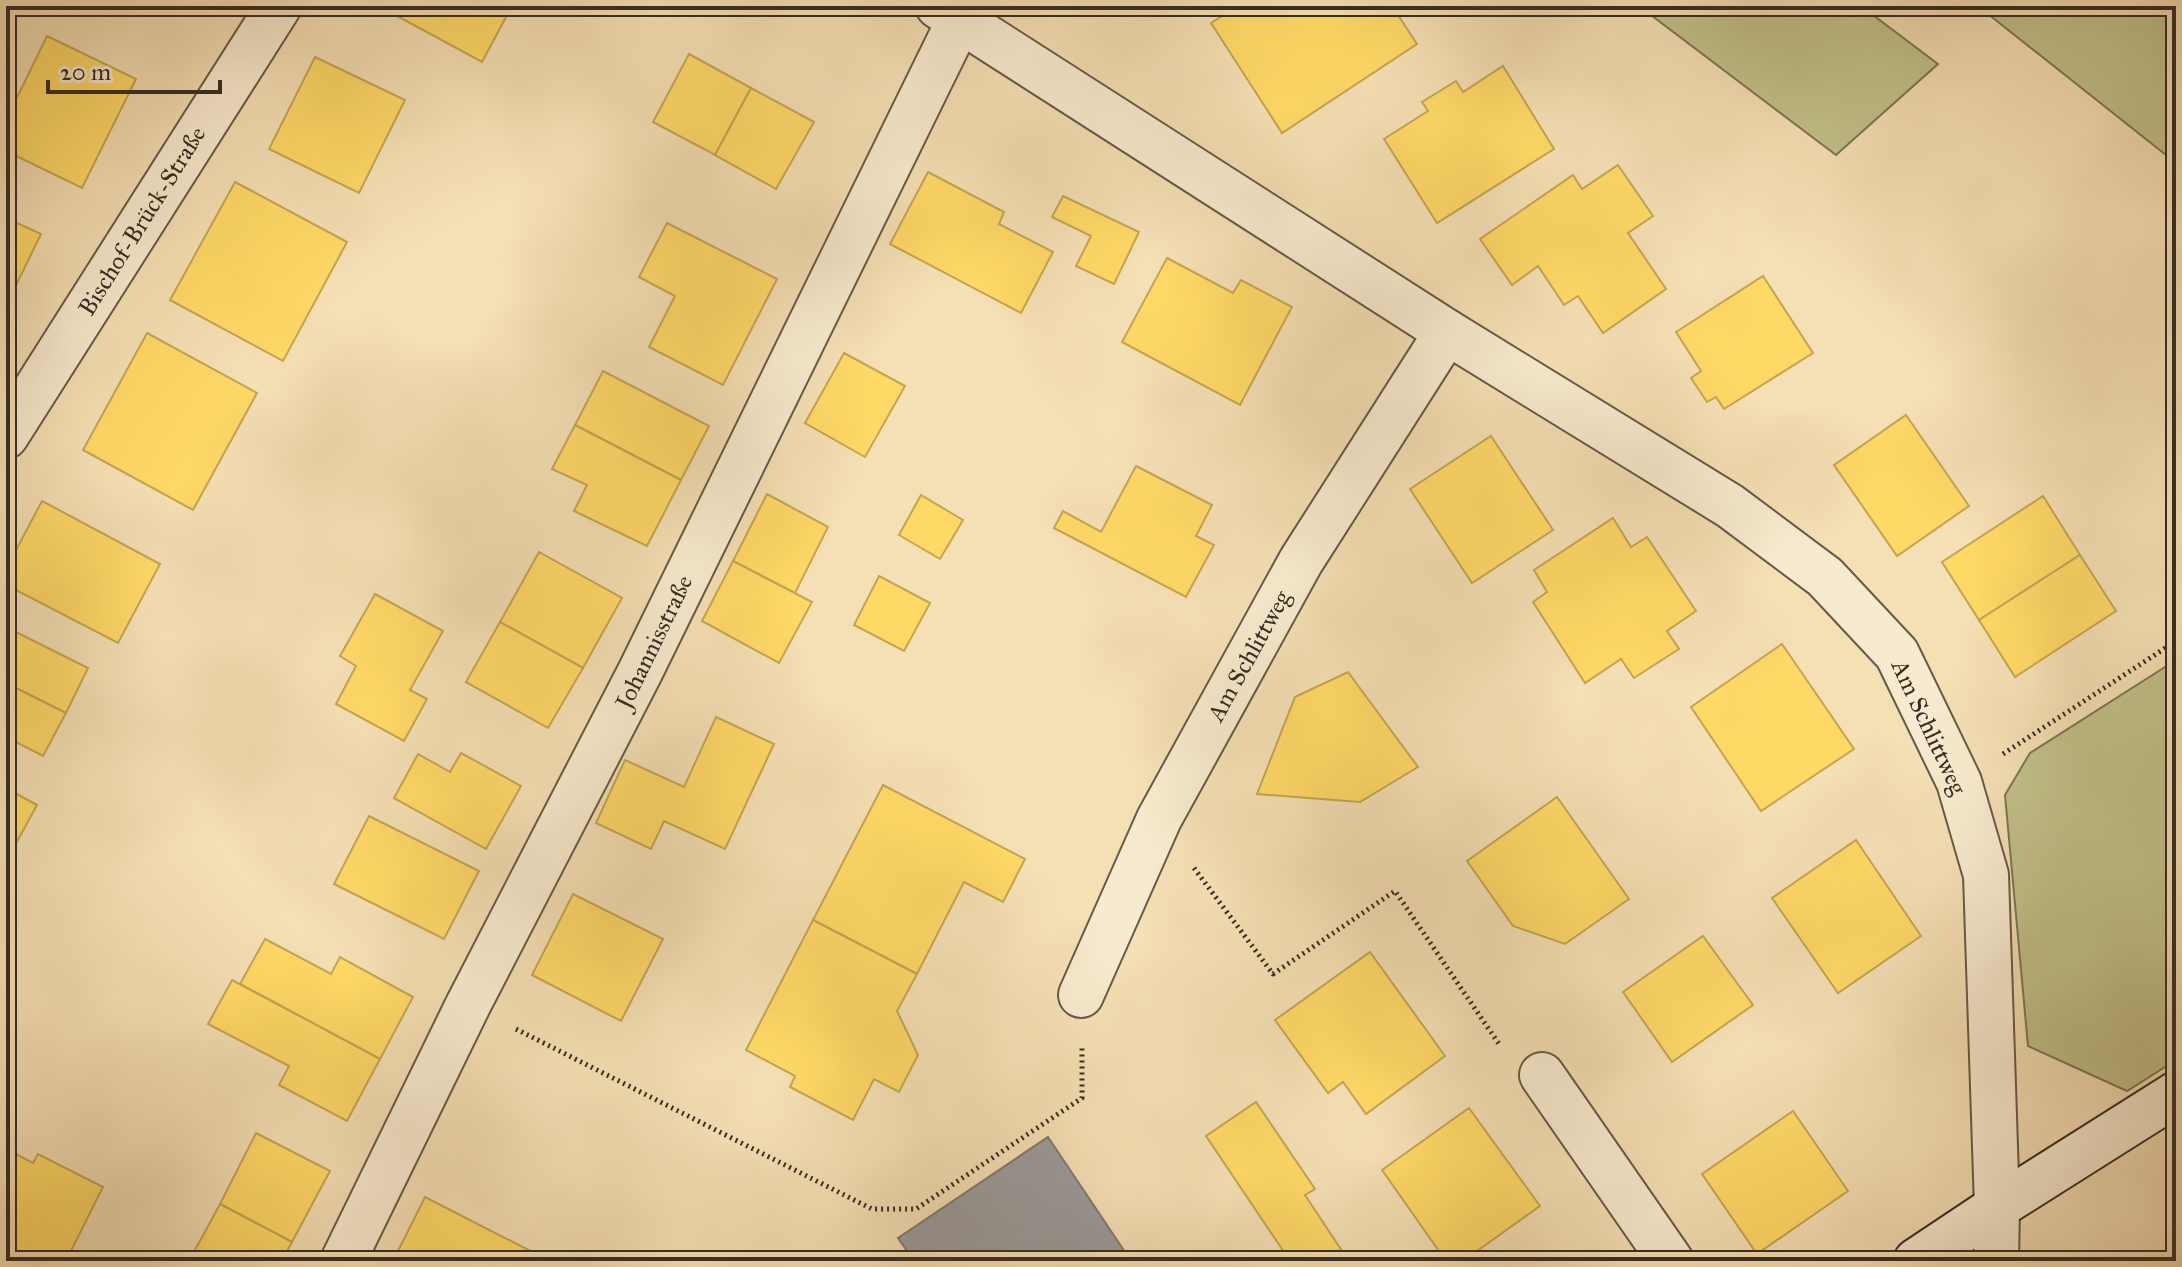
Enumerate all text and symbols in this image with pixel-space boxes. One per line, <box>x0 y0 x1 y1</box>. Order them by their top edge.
scale bar <box>48 44 220 94</box>
text: 20 m <box>60 57 111 87</box>
street label: Bischof-Brück-Straße <box>72 121 212 321</box>
street label: Johannisstraße <box>607 570 699 716</box>
street label: Am Schlittweg <box>1200 584 1298 728</box>
street label: Am Schlittweg <box>1884 654 1974 800</box>

